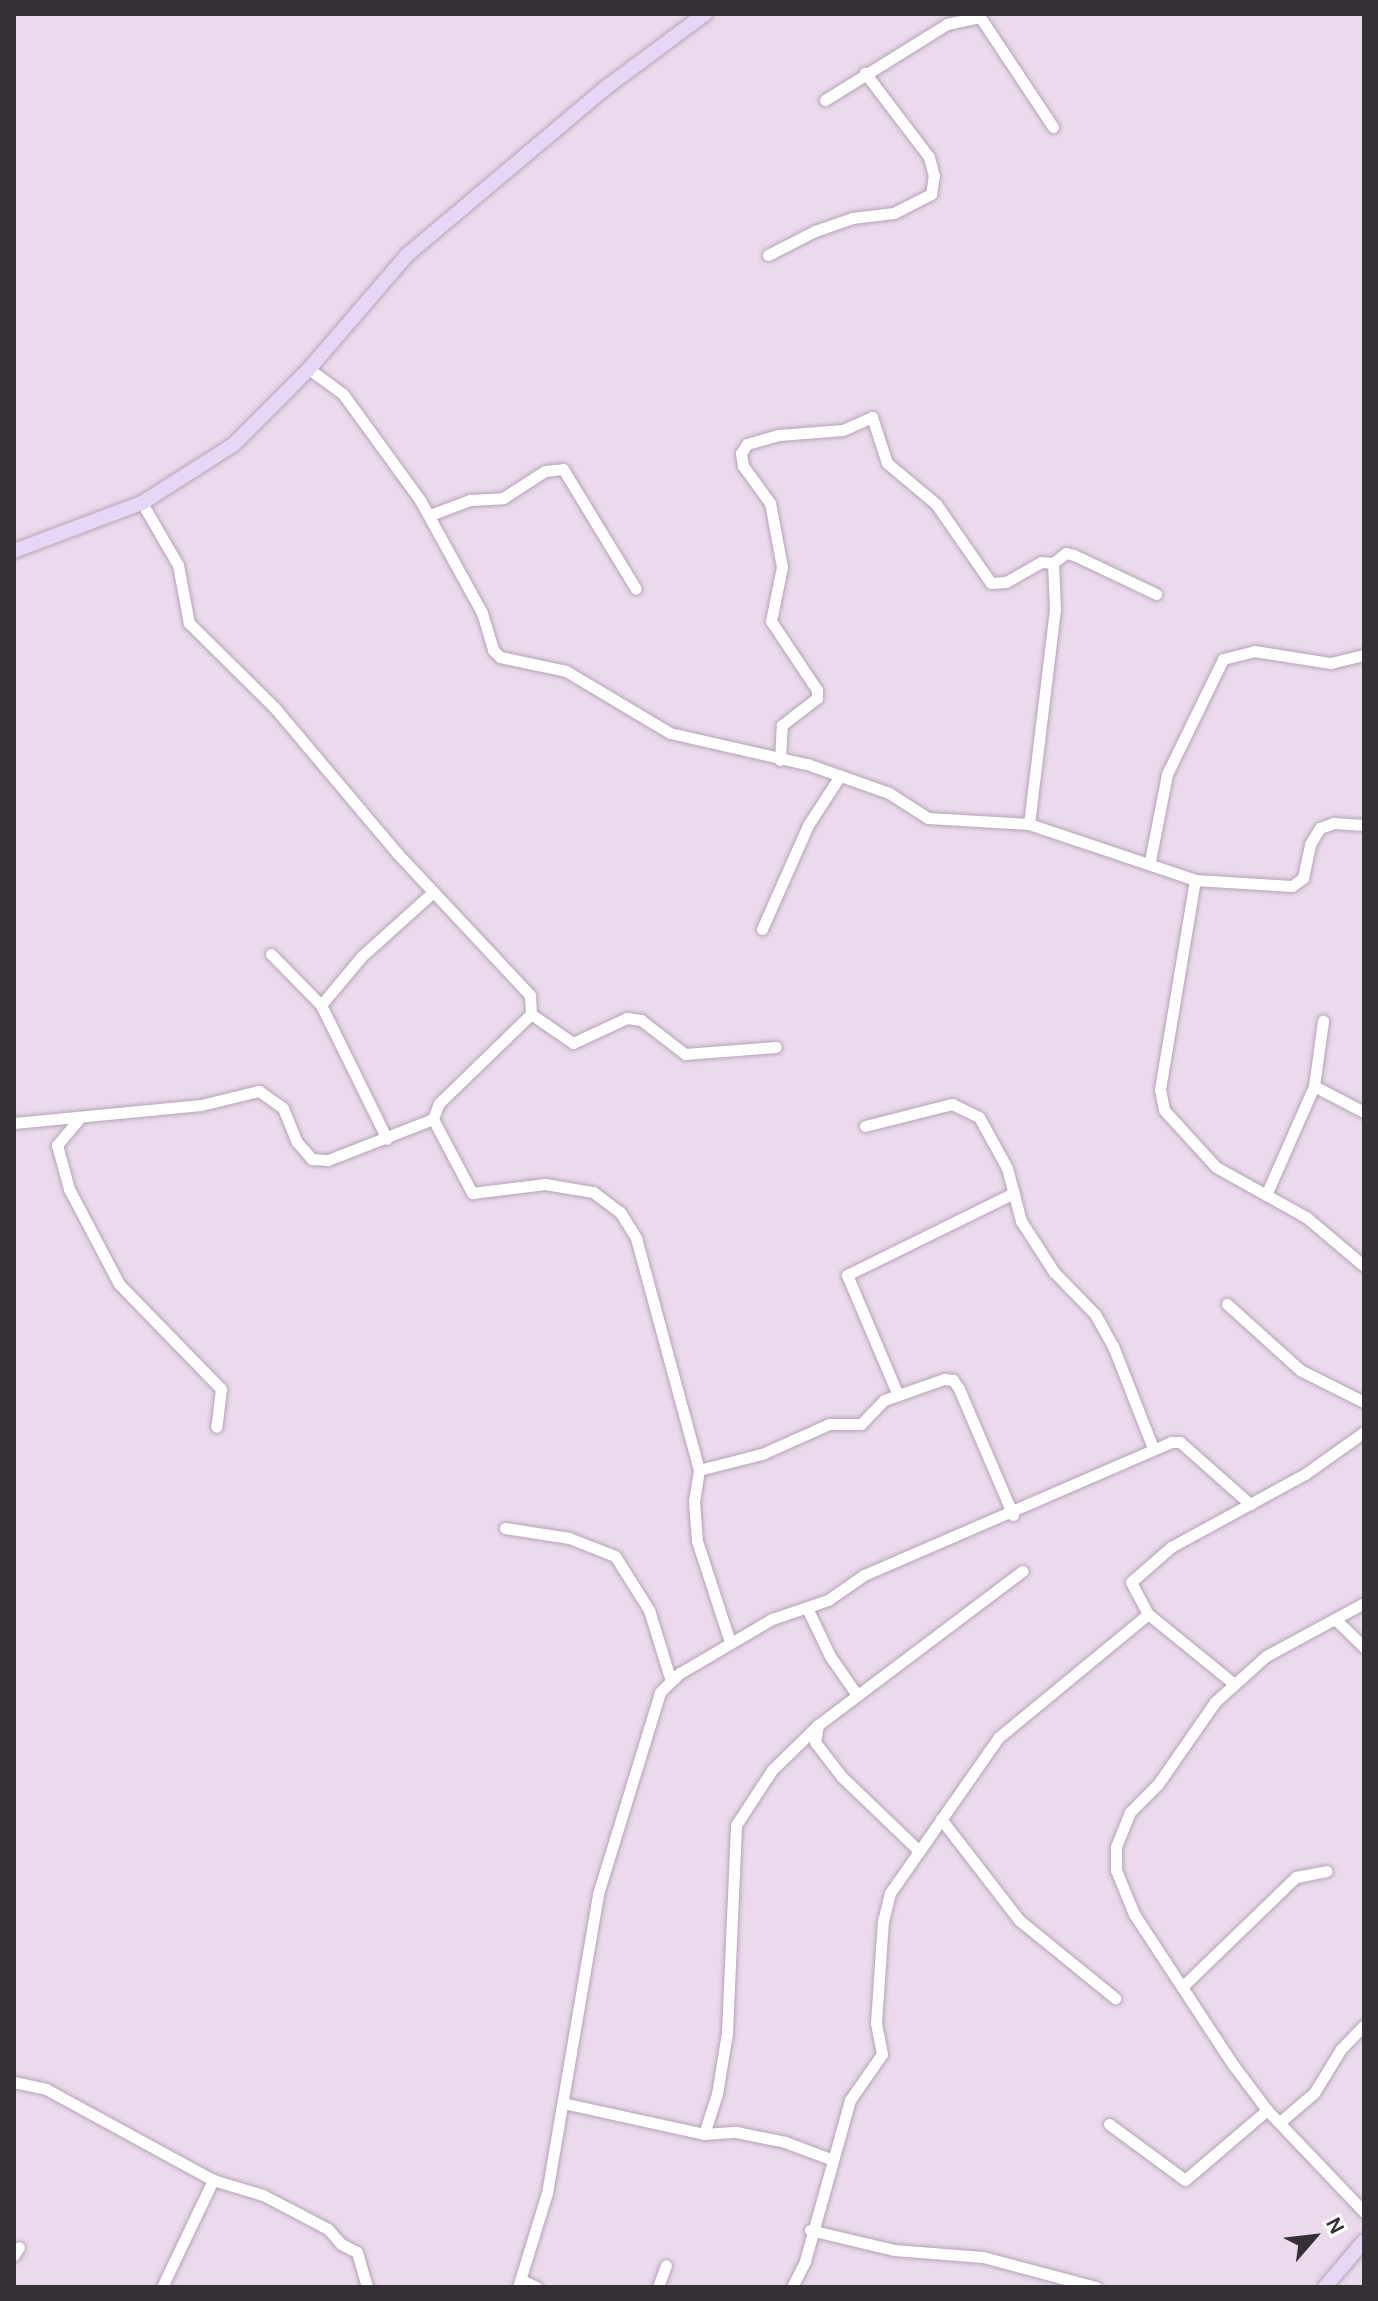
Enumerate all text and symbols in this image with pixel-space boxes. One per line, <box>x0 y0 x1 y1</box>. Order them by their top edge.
north arrow <box>1274 2197 1354 2277</box>
text: N <box>1320 2213 1350 2239</box>

